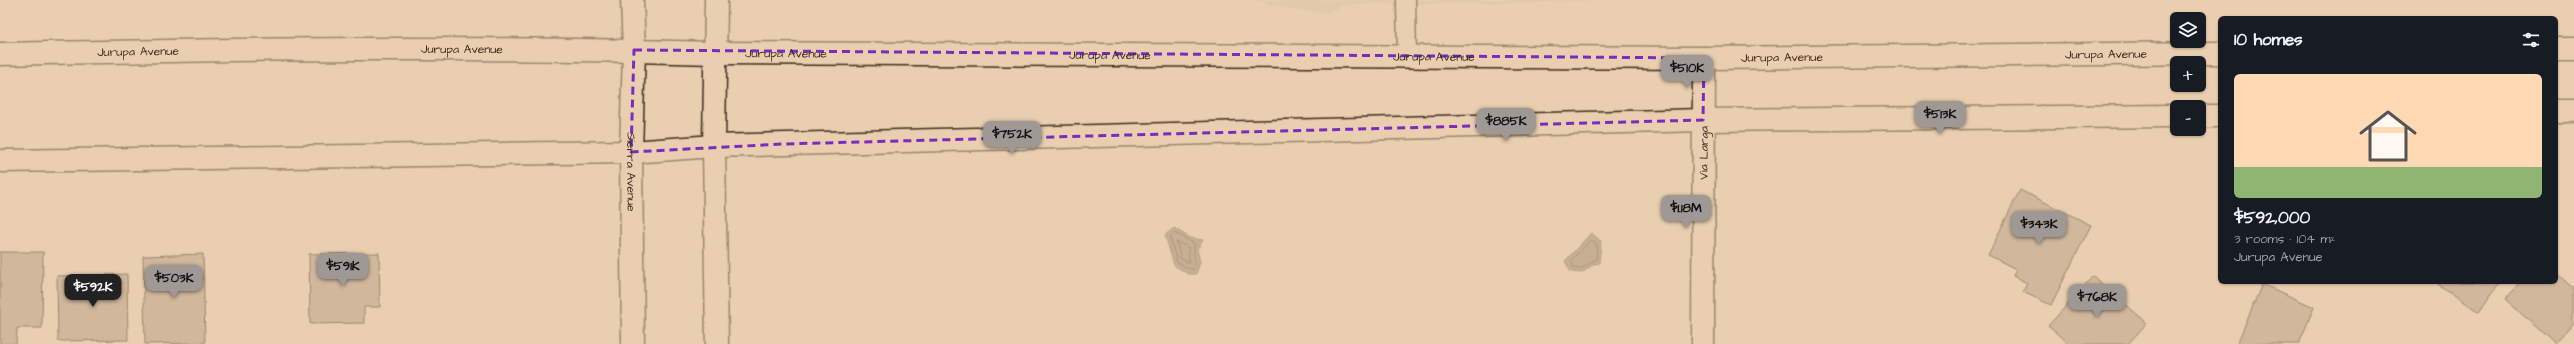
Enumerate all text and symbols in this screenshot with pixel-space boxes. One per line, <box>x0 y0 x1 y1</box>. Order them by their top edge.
map controls <box>2170 12 2206 136</box>
button: layers <box>2170 12 2206 48</box>
text: 10 homes <box>2234 28 2303 52</box>
icon: filters <box>2520 29 2542 51</box>
street label: Jurupa Avenue <box>421 40 503 58</box>
street label: Jurupa Avenue <box>97 42 179 61</box>
street label: Jurupa Avenue <box>745 45 827 62</box>
street label: Jurupa Avenue <box>2065 45 2147 63</box>
street label: Jurupa Avenue <box>1069 46 1151 64</box>
street label: Jurupa Avenue <box>1393 48 1475 65</box>
street label: Jurupa Avenue <box>1741 48 1823 66</box>
pin: $510K <box>1659 55 1715 89</box>
button: + <box>2170 56 2206 92</box>
text: $510K <box>1670 59 1704 77</box>
button: − <box>2170 100 2206 136</box>
icon: home <box>2352 100 2424 172</box>
pin: $513K <box>1912 101 1968 135</box>
text: $513K <box>1924 105 1956 123</box>
pin: $885K <box>1478 108 1534 142</box>
text: $885K <box>1485 112 1527 130</box>
pin: $752K <box>984 121 1040 155</box>
text: $752K <box>992 125 1032 143</box>
street label: Via Larga <box>1695 126 1713 180</box>
street label: Sierra Avenue <box>622 132 640 212</box>
pin: $1.18M <box>1653 195 1719 229</box>
text: $1.18M <box>1670 199 1702 217</box>
text: $592,000 <box>2234 206 2310 230</box>
pin: $343K <box>2011 211 2067 245</box>
text: $343K <box>2020 215 2058 233</box>
text: 3 rooms · 104 m² <box>2234 230 2335 248</box>
text: Jurupa Avenue <box>2234 248 2323 266</box>
pin: $591K <box>315 253 371 287</box>
text: $591K <box>326 257 360 275</box>
pin: $503K <box>146 265 202 299</box>
text: $503K <box>154 269 194 287</box>
pin: $592K <box>65 274 121 308</box>
text: $592K <box>73 278 113 296</box>
pin: $768K <box>2069 284 2125 318</box>
text: $768K <box>2077 288 2117 306</box>

